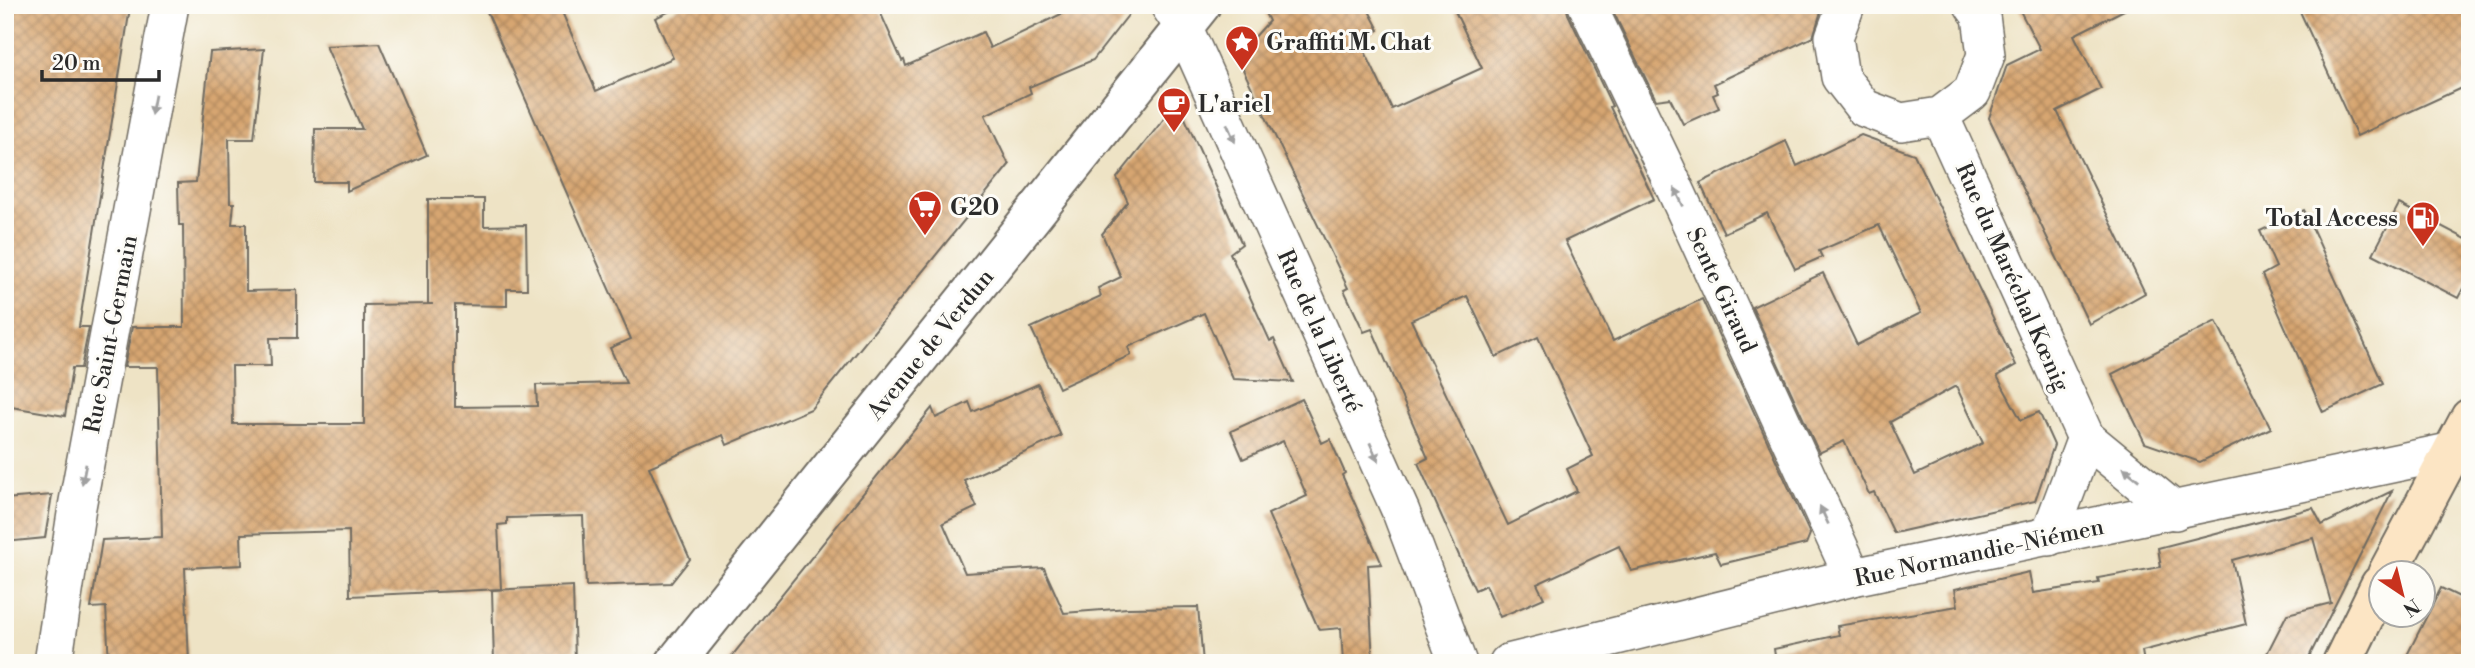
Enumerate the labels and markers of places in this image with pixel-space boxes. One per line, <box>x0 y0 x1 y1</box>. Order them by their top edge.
place icon: Graffiti M. Chat <box>1223 23 1261 72</box>
place label: Graffiti M. Chat <box>1266 29 1432 57</box>
cafe icon: L'ariel <box>1155 85 1193 134</box>
place label: L'ariel <box>1198 91 1271 119</box>
supermarket icon: G20 <box>906 188 944 237</box>
place label: G20 <box>950 194 999 222</box>
fuel station icon: Total Access <box>2404 199 2442 248</box>
place label: Total Access <box>2266 205 2398 233</box>

